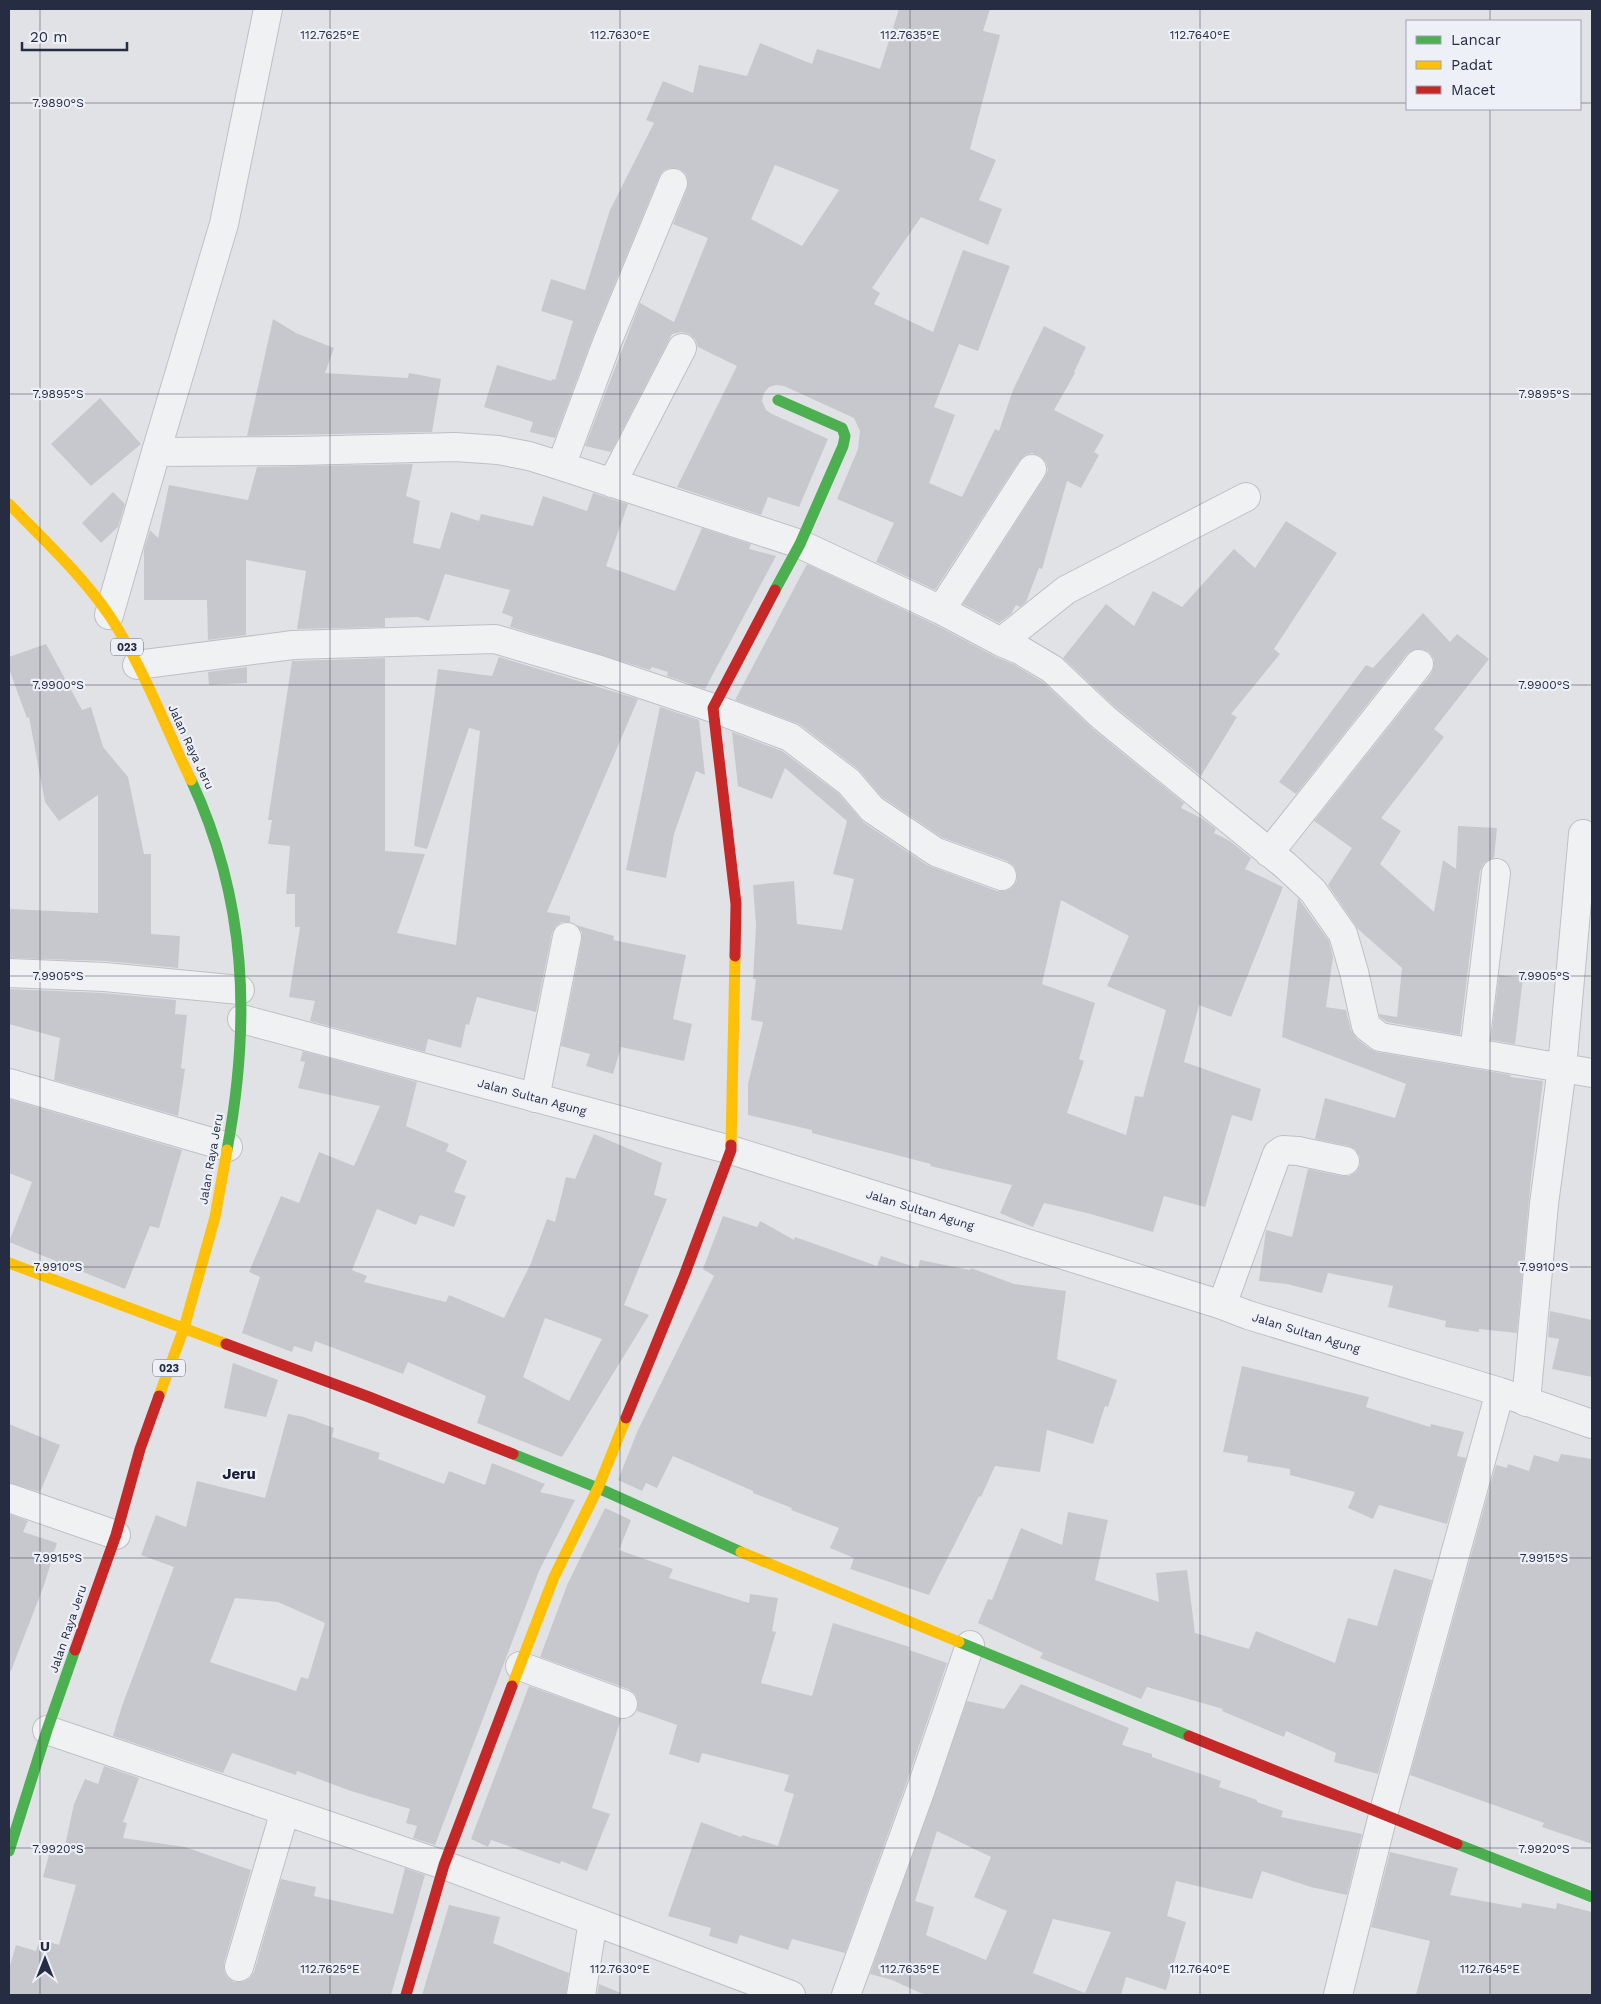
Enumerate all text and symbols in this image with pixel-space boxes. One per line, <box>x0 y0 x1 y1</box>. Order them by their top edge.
scale bar <box>22 20 128 52</box>
legend <box>1406 20 1581 110</box>
text: 20 m <box>30 28 68 46</box>
text: 112.7625°E <box>300 28 360 42</box>
text: 112.7630°E <box>590 28 650 42</box>
text: 112.7635°E <box>880 28 940 42</box>
text: 112.7640°E <box>1170 28 1230 42</box>
text: Lancar <box>1451 31 1501 49</box>
text: Padat <box>1451 56 1493 74</box>
text: Macet <box>1451 81 1496 99</box>
text: 7.9890°S <box>32 96 84 110</box>
text: 7.9895°S <box>32 387 84 401</box>
text: 7.9895°S <box>1518 387 1570 401</box>
road number: 023 <box>111 638 143 656</box>
text: 7.9900°S <box>32 678 84 692</box>
text: 7.9900°S <box>1518 678 1570 692</box>
street label: Jalan Raya Jeru <box>165 702 217 792</box>
text: 7.9905°S <box>32 969 84 983</box>
text: 7.9905°S <box>1518 969 1570 983</box>
street label: Jalan Sultan Agung <box>476 1076 589 1118</box>
street label: Jalan Raya Jeru <box>196 1112 226 1206</box>
street label: Jalan Sultan Agung <box>864 1187 976 1233</box>
text: 7.9910°S <box>34 1260 82 1274</box>
text: 7.9910°S <box>1520 1260 1568 1274</box>
street label: Jalan Sultan Agung <box>1250 1310 1362 1356</box>
road number: 023 <box>153 1360 185 1376</box>
district label: Jeru <box>222 1465 256 1483</box>
text: 7.9915°S <box>34 1551 82 1565</box>
text: 7.9915°S <box>1520 1551 1568 1565</box>
street label: Jalan Raya Jeru <box>46 1583 90 1675</box>
text: 7.9920°S <box>32 1842 84 1856</box>
text: 7.9920°S <box>1518 1842 1570 1856</box>
north arrow <box>20 1934 70 1984</box>
text: U <box>40 1938 50 1954</box>
text: 112.7625°E <box>300 1962 360 1976</box>
text: 112.7630°E <box>590 1962 650 1976</box>
text: 112.7635°E <box>880 1962 940 1976</box>
text: 112.7640°E <box>1170 1962 1230 1976</box>
text: 112.7645°E <box>1460 1962 1520 1976</box>

